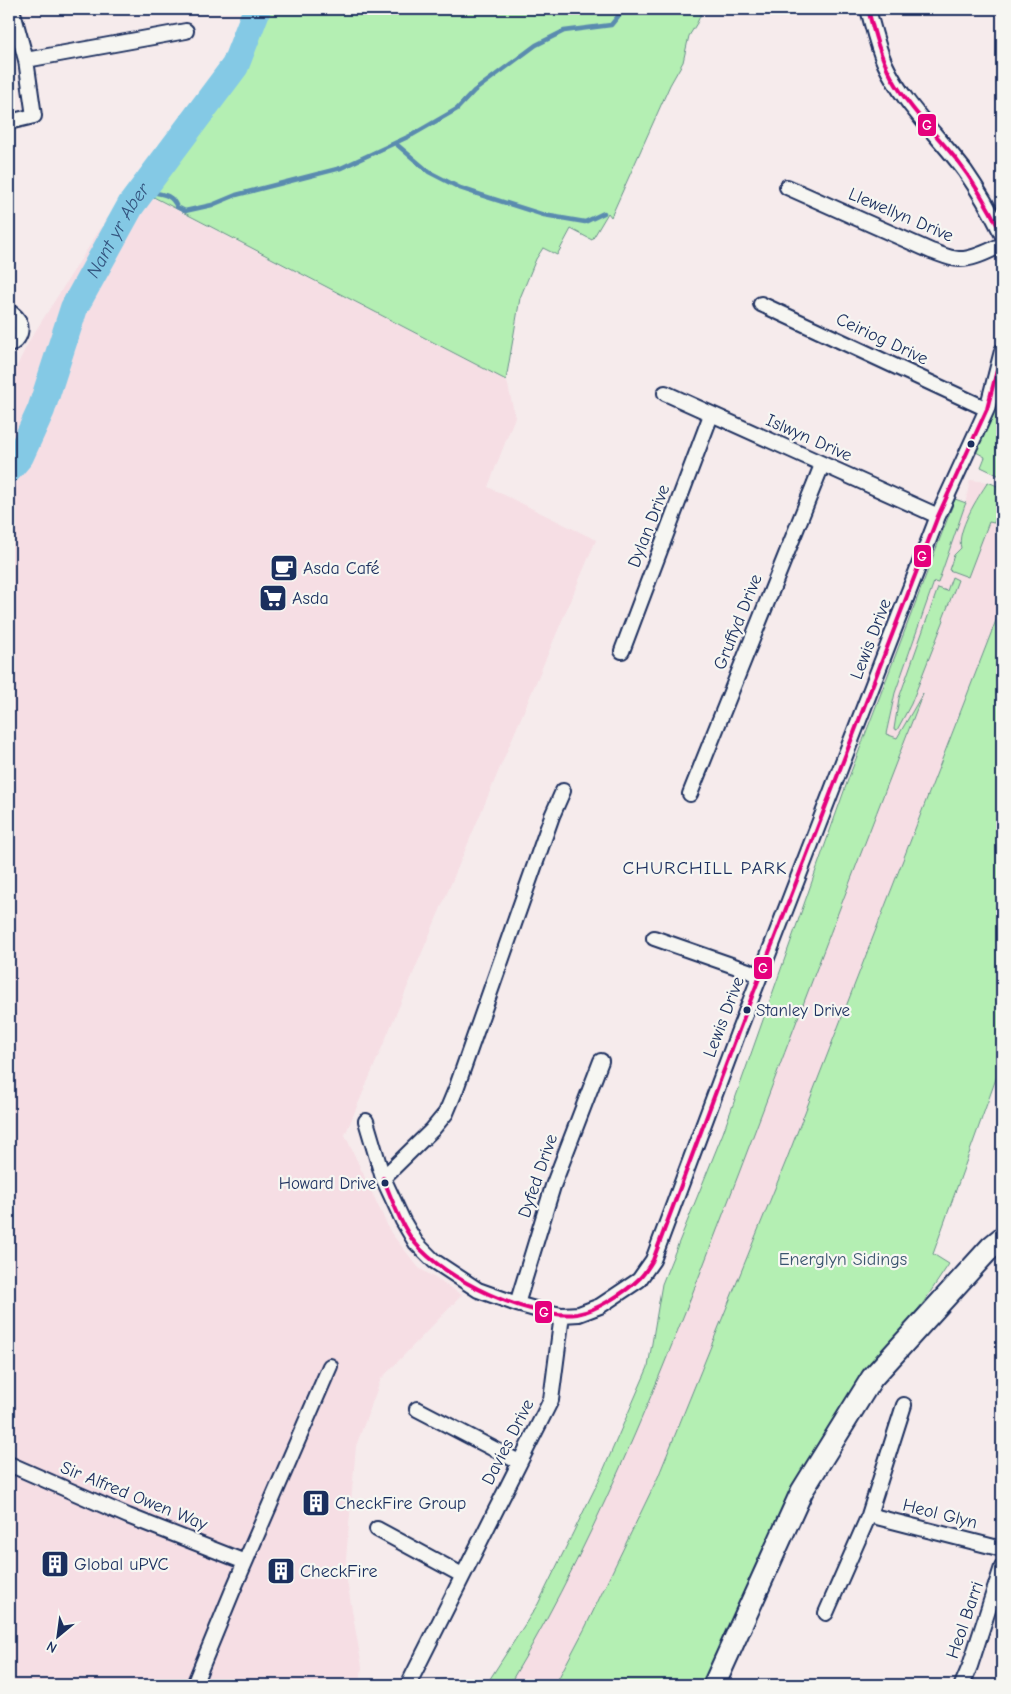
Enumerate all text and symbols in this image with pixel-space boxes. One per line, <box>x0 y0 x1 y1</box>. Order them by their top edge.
line badge: G <box>917 113 937 137</box>
text: G <box>922 117 932 134</box>
water label: Nant yr Aber <box>82 178 155 282</box>
street label: Llewellyn Drive <box>845 183 957 247</box>
street label: Ceiriog Drive <box>833 309 931 369</box>
street label: Islwyn Drive <box>763 410 855 466</box>
unlabelled marker <box>966 439 976 449</box>
street label: Dylan Drive <box>624 481 674 571</box>
line badge: G <box>913 544 932 568</box>
text: G <box>917 548 927 565</box>
cafe icon: Asda Café <box>269 553 299 583</box>
place label: Asda Café <box>303 558 380 579</box>
street label: Gruffyd Drive <box>709 571 767 673</box>
supermarket icon: Asda <box>258 583 288 613</box>
place label: Asda <box>292 588 329 609</box>
street label: Lewis Drive <box>846 596 896 682</box>
district label: CHURCHILL PARK <box>623 857 787 879</box>
line badge: G <box>753 956 773 980</box>
text: G <box>758 960 768 977</box>
street label: Lewis Drive <box>699 974 749 1060</box>
place label: Stanley Drive <box>756 1001 850 1020</box>
marker: Stanley Drive <box>742 1005 752 1015</box>
street label: Dyfed Drive <box>514 1131 562 1221</box>
place label: Howard Drive <box>279 1174 376 1193</box>
marker: Howard Drive <box>380 1178 390 1188</box>
park label: Energlyn Sidings <box>779 1249 907 1270</box>
line badge: G <box>534 1300 553 1324</box>
text: G <box>539 1304 549 1321</box>
street label: Davies Drive <box>477 1396 539 1488</box>
street label: Sir Alfred Owen Way <box>57 1457 211 1535</box>
building icon: CheckFire Group <box>301 1488 331 1518</box>
place label: CheckFire Group <box>335 1493 466 1514</box>
street label: Heol Glyn <box>900 1495 980 1533</box>
building icon: Global uPVC <box>40 1549 70 1579</box>
place label: Global uPVC <box>74 1554 169 1575</box>
building icon: CheckFire <box>266 1556 296 1586</box>
place label: CheckFire <box>300 1561 377 1582</box>
street label: Heol Barri <box>942 1579 988 1661</box>
north arrow <box>32 1612 82 1662</box>
text: N <box>44 1637 60 1657</box>

